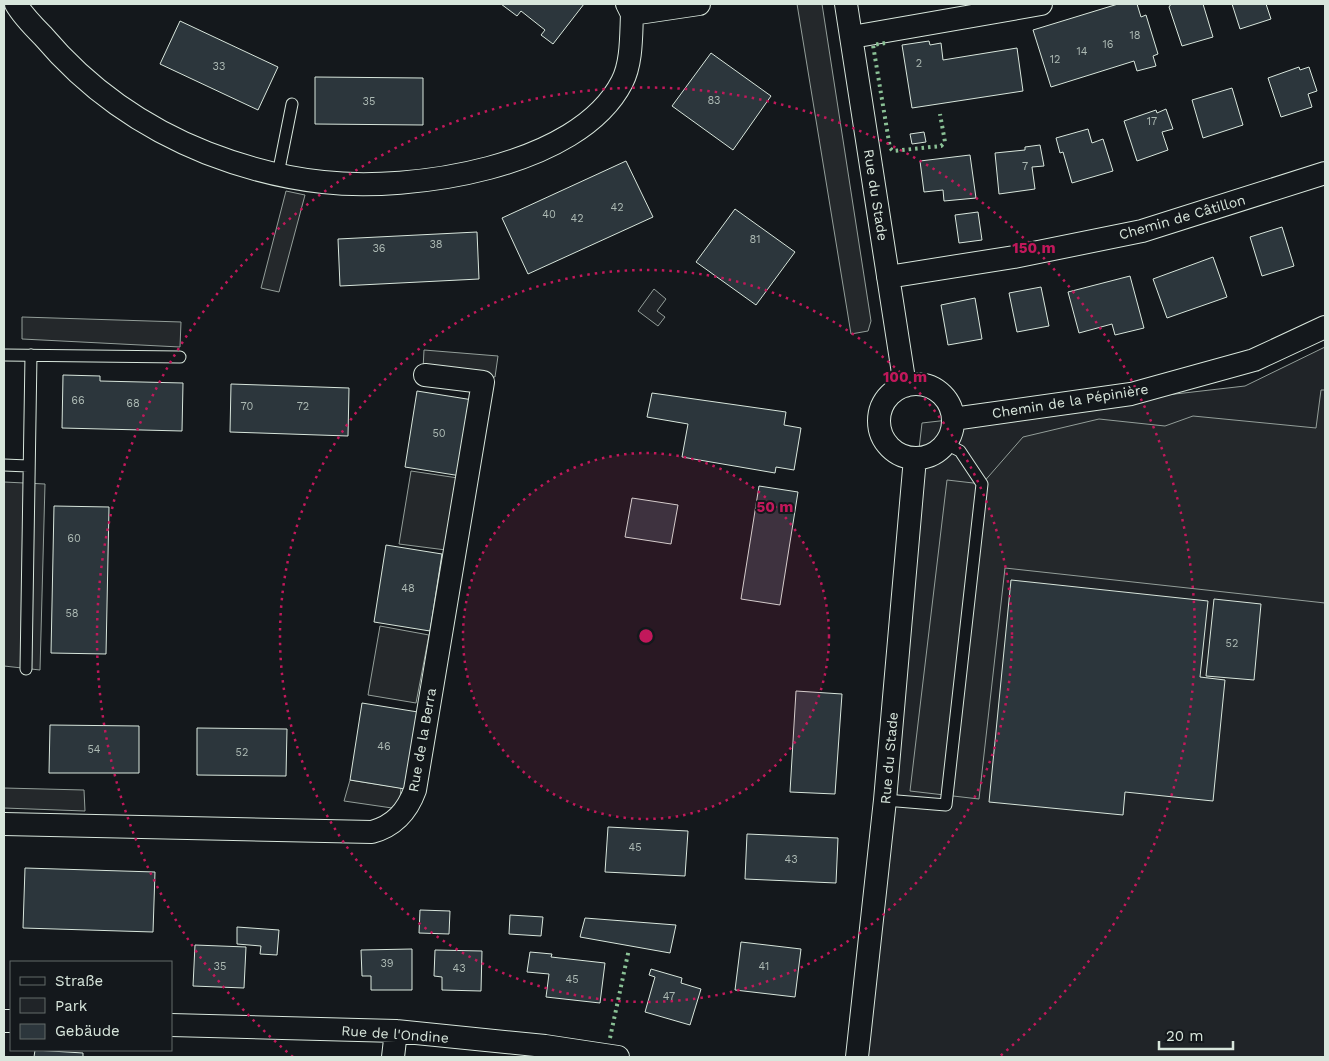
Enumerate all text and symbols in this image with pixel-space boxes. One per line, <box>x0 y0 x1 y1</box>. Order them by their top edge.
house number: 18 <box>1129 29 1141 42</box>
house number: 16 <box>1103 38 1114 51</box>
house number: 14 <box>1076 45 1088 58</box>
house number: 12 <box>1050 53 1060 66</box>
house number: 2 <box>916 57 922 70</box>
house number: 33 <box>213 60 225 73</box>
house number: 83 <box>708 94 720 107</box>
house number: 35 <box>363 95 375 108</box>
house number: 17 <box>1147 115 1157 128</box>
street label: Rue du Stade <box>861 148 891 242</box>
house number: 7 <box>1022 160 1028 173</box>
street label: Chemin de Câtillon <box>1117 191 1247 243</box>
house number: 42 <box>610 201 624 214</box>
house number: 40 <box>542 208 556 221</box>
house number: 42 <box>570 212 584 225</box>
house number: 81 <box>749 233 761 246</box>
house number: 38 <box>429 238 443 251</box>
text: 150 m <box>1012 239 1056 257</box>
house number: 36 <box>372 242 386 255</box>
text: 100 m <box>883 368 927 386</box>
street label: Chemin de la Pépinière <box>991 381 1149 421</box>
house number: 66 <box>71 394 85 407</box>
house number: 68 <box>126 397 140 410</box>
house number: 70 <box>241 400 254 413</box>
house number: 72 <box>297 400 309 413</box>
house number: 50 <box>432 427 446 440</box>
text: 50 m <box>757 498 793 516</box>
house number: 60 <box>67 532 81 545</box>
house number: 48 <box>401 582 415 595</box>
house number: 58 <box>65 607 79 620</box>
centre of rings <box>637 627 655 645</box>
house number: 52 <box>1226 637 1238 650</box>
street label: Rue de la Berra <box>405 687 439 793</box>
street label: Rue du Stade <box>877 711 901 805</box>
house number: 46 <box>377 740 391 753</box>
house number: 54 <box>87 743 101 756</box>
house number: 52 <box>236 746 248 759</box>
house number: 45 <box>628 841 642 854</box>
house number: 43 <box>784 853 798 866</box>
house number: 39 <box>380 957 394 970</box>
house number: 35 <box>214 960 226 973</box>
house number: 41 <box>759 960 769 973</box>
legend <box>10 961 172 1051</box>
house number: 43 <box>452 962 466 975</box>
text: Straße <box>55 972 103 990</box>
house number: 45 <box>565 973 579 986</box>
house number: 47 <box>663 990 675 1003</box>
text: Park <box>55 997 88 1015</box>
scale bar <box>1159 1018 1233 1050</box>
text: Gebäude <box>55 1022 120 1040</box>
street label: Rue de l'Ondine <box>341 1022 449 1046</box>
text: 20 m <box>1166 1027 1204 1045</box>

